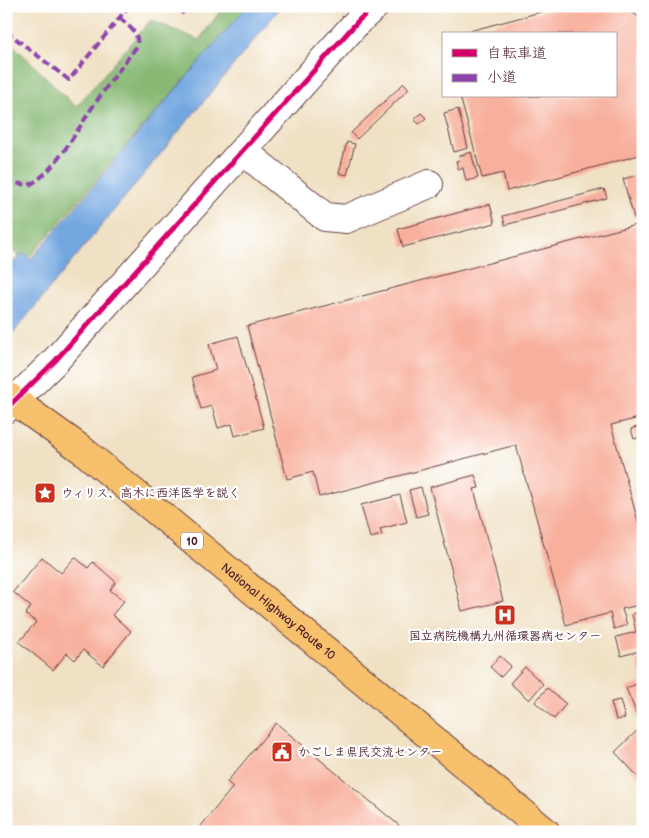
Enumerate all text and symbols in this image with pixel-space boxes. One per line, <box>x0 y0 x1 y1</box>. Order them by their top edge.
legend <box>442 32 616 98</box>
text: 自転車道 <box>487 44 547 63</box>
text: 小道 <box>487 68 517 87</box>
place icon: ウィリス、高木に西洋医学を説く <box>33 481 57 505</box>
place label: ウィリス、高木に西洋医学を説く <box>61 486 240 501</box>
road number: 10 <box>181 532 203 550</box>
street label: National Highway Route 10 <box>218 560 339 663</box>
hospital icon: 国立病院機構九州循環器病センター <box>493 603 517 627</box>
place label: 国立病院機構九州循環器病センター <box>409 629 601 644</box>
public building icon: かごしま県民交流センター <box>270 740 294 764</box>
place label: かごしま県民交流センター <box>298 745 442 760</box>

